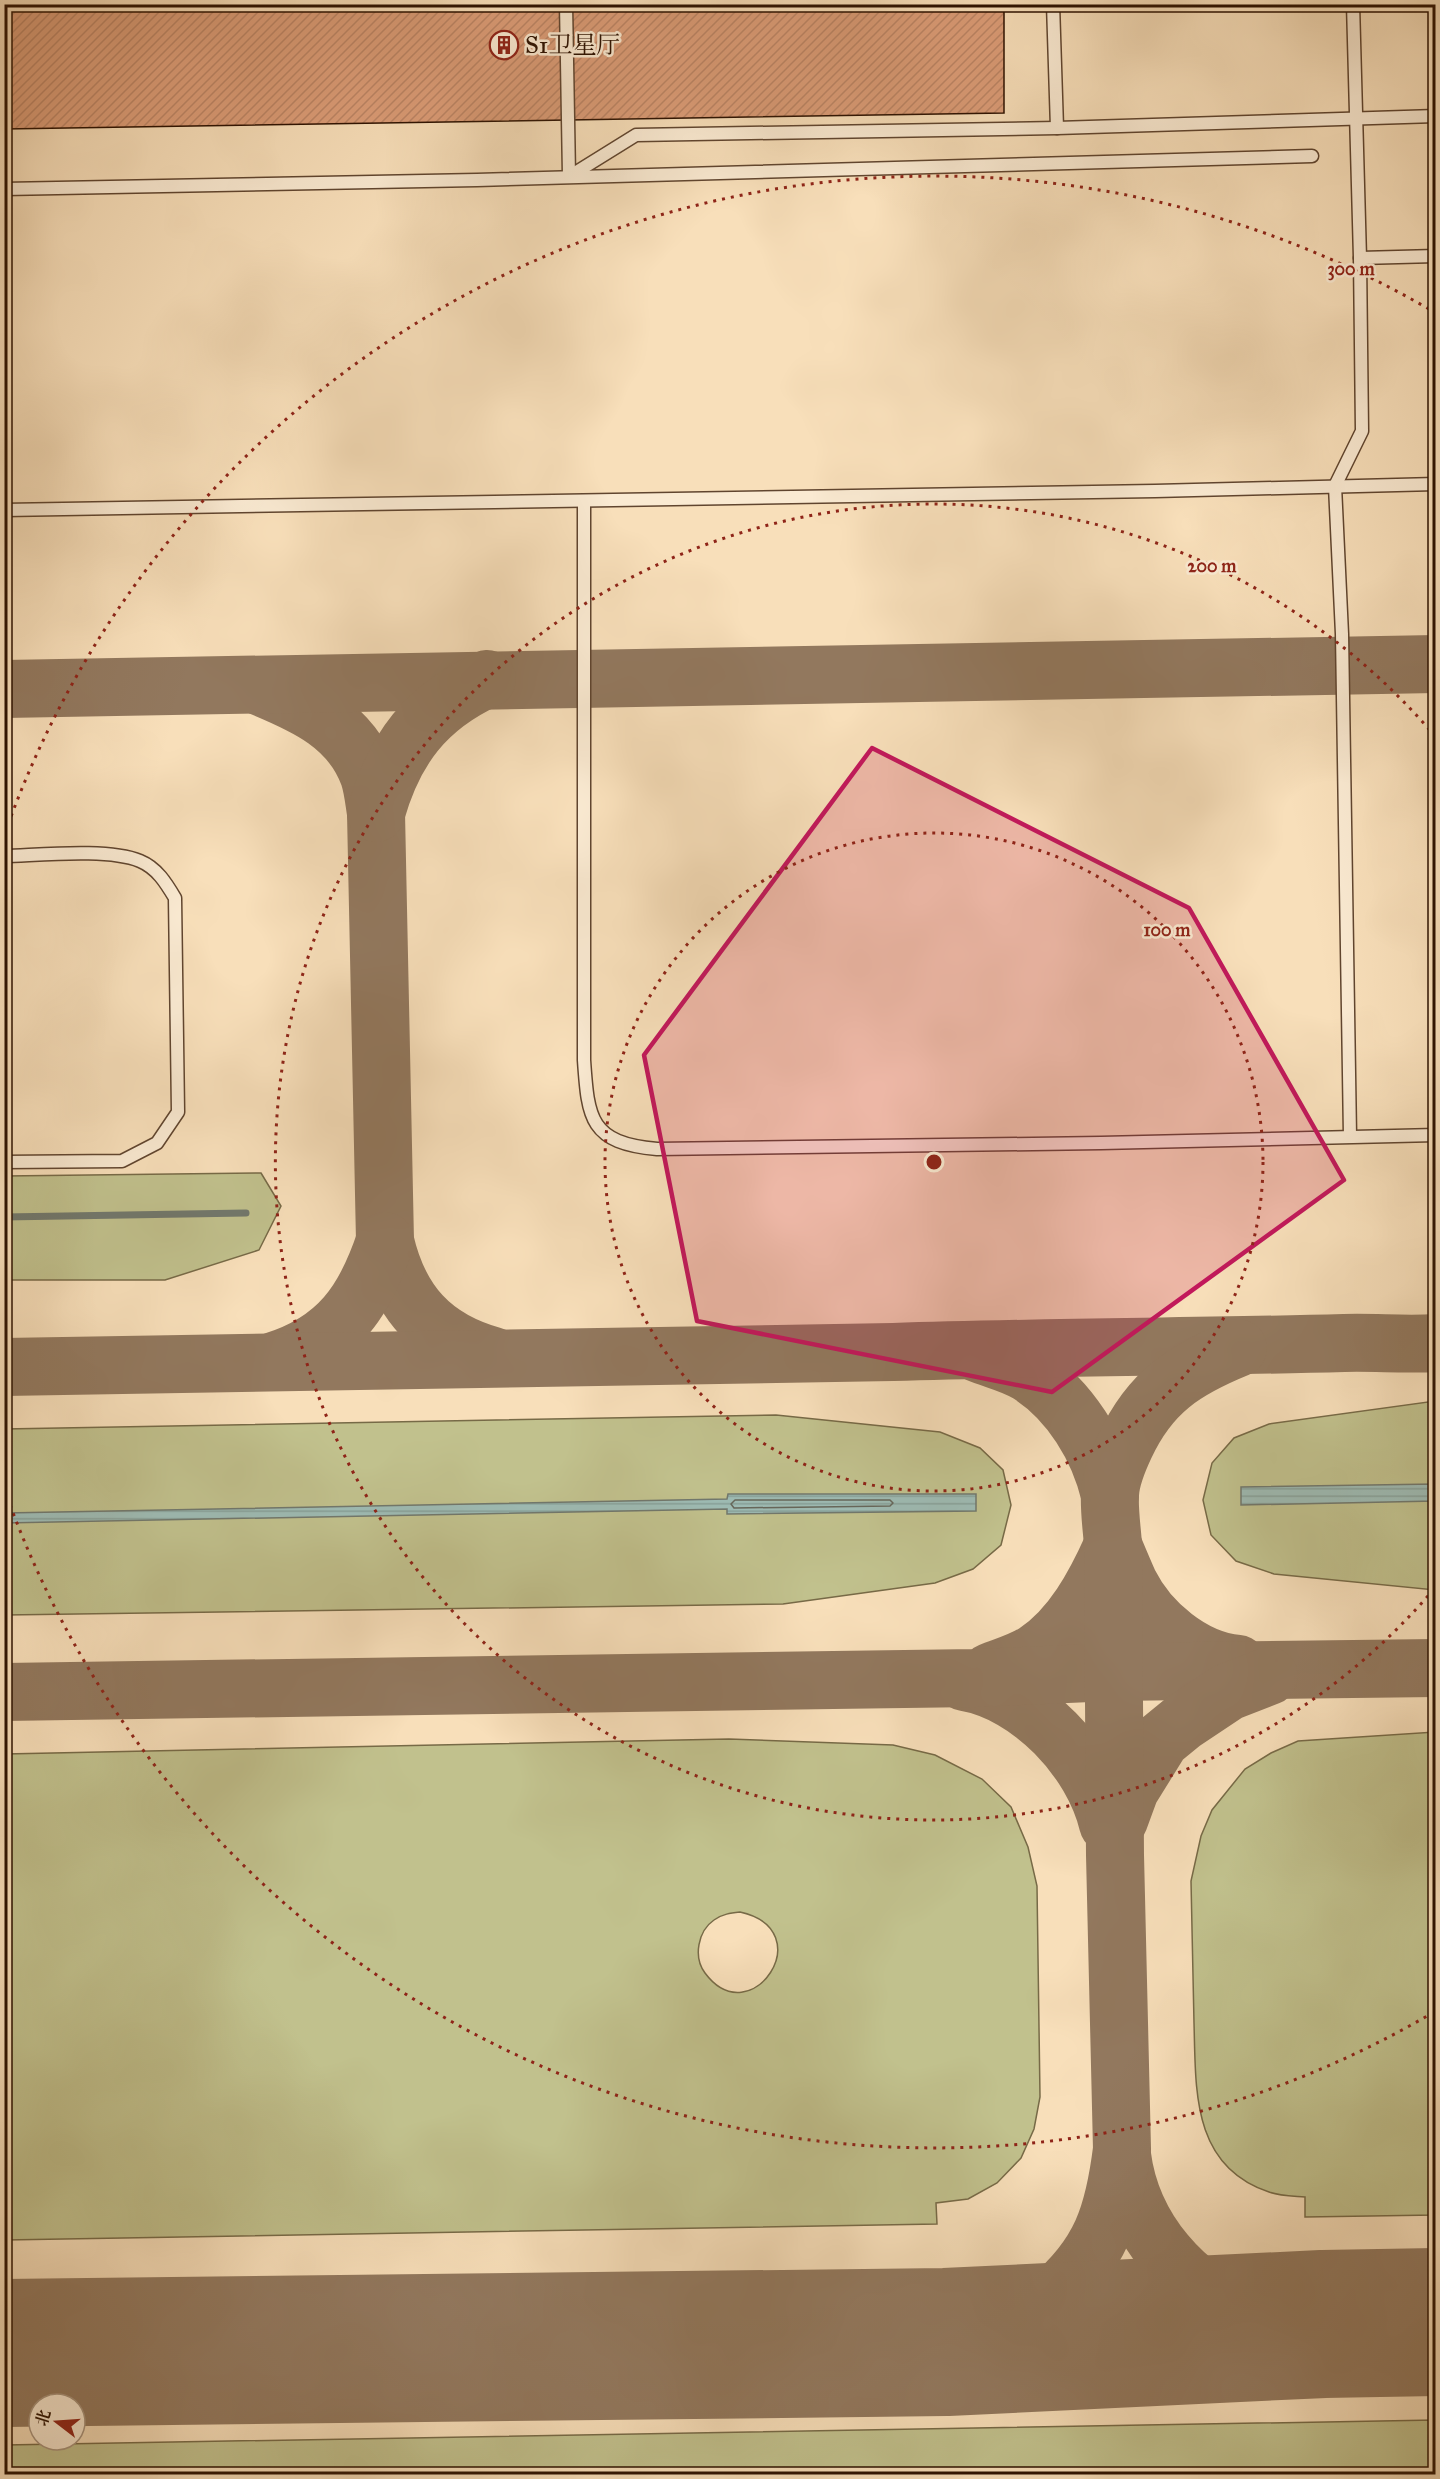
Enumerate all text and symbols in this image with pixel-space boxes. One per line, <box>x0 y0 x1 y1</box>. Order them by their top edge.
building icon: S1卫星厅 <box>488 29 520 61</box>
place label: S1卫星厅 <box>525 30 620 60</box>
text: 300 m <box>1327 258 1375 281</box>
text: 200 m <box>1188 555 1237 577</box>
text: 100 m <box>1144 919 1191 941</box>
centre of rings <box>924 1152 944 1172</box>
north arrow <box>27 2392 87 2452</box>
text: 北 <box>32 2407 55 2428</box>

